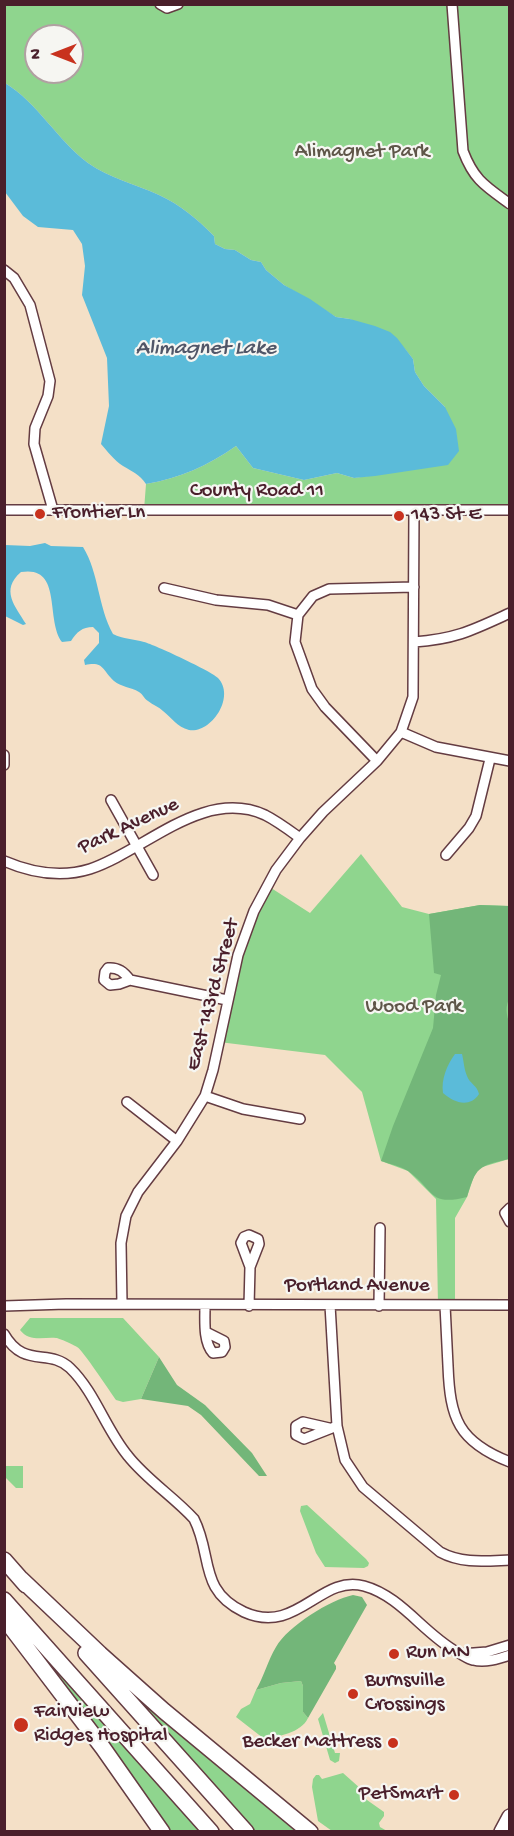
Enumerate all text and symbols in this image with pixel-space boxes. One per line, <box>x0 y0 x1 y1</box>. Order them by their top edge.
north arrow <box>24 24 84 84</box>
text: N <box>28 49 47 59</box>
park label: Alimagnet Park <box>295 140 429 166</box>
water label: Alimagnet Lake <box>136 337 276 363</box>
street label: County Road 11 <box>190 479 324 505</box>
place label: Frontier Ln <box>52 501 145 527</box>
place label: 143 St E <box>411 503 482 529</box>
marker: Frontier Ln <box>33 507 47 521</box>
marker: 143 St E <box>392 509 406 523</box>
street label: Park Avenue <box>75 793 183 861</box>
street label: East 143rd Street <box>182 916 246 1074</box>
park label: Wood Park <box>366 995 462 1021</box>
street label: Portland Avenue <box>284 1274 430 1300</box>
place label: Run MN <box>406 1641 470 1667</box>
marker: Run MN <box>387 1647 401 1661</box>
place label: Burnsville Crossings <box>365 1669 445 1719</box>
marker: Burnsville Crossings <box>346 1687 360 1701</box>
place label: Fairview Ridges Hospital <box>34 1700 168 1750</box>
marker: Fairview Ridges Hospital <box>12 1716 30 1734</box>
place label: Becker Mattress <box>243 1730 381 1756</box>
marker: Becker Mattress <box>386 1736 400 1750</box>
place label: PetSmart <box>359 1782 442 1808</box>
marker: PetSmart <box>447 1788 461 1802</box>

